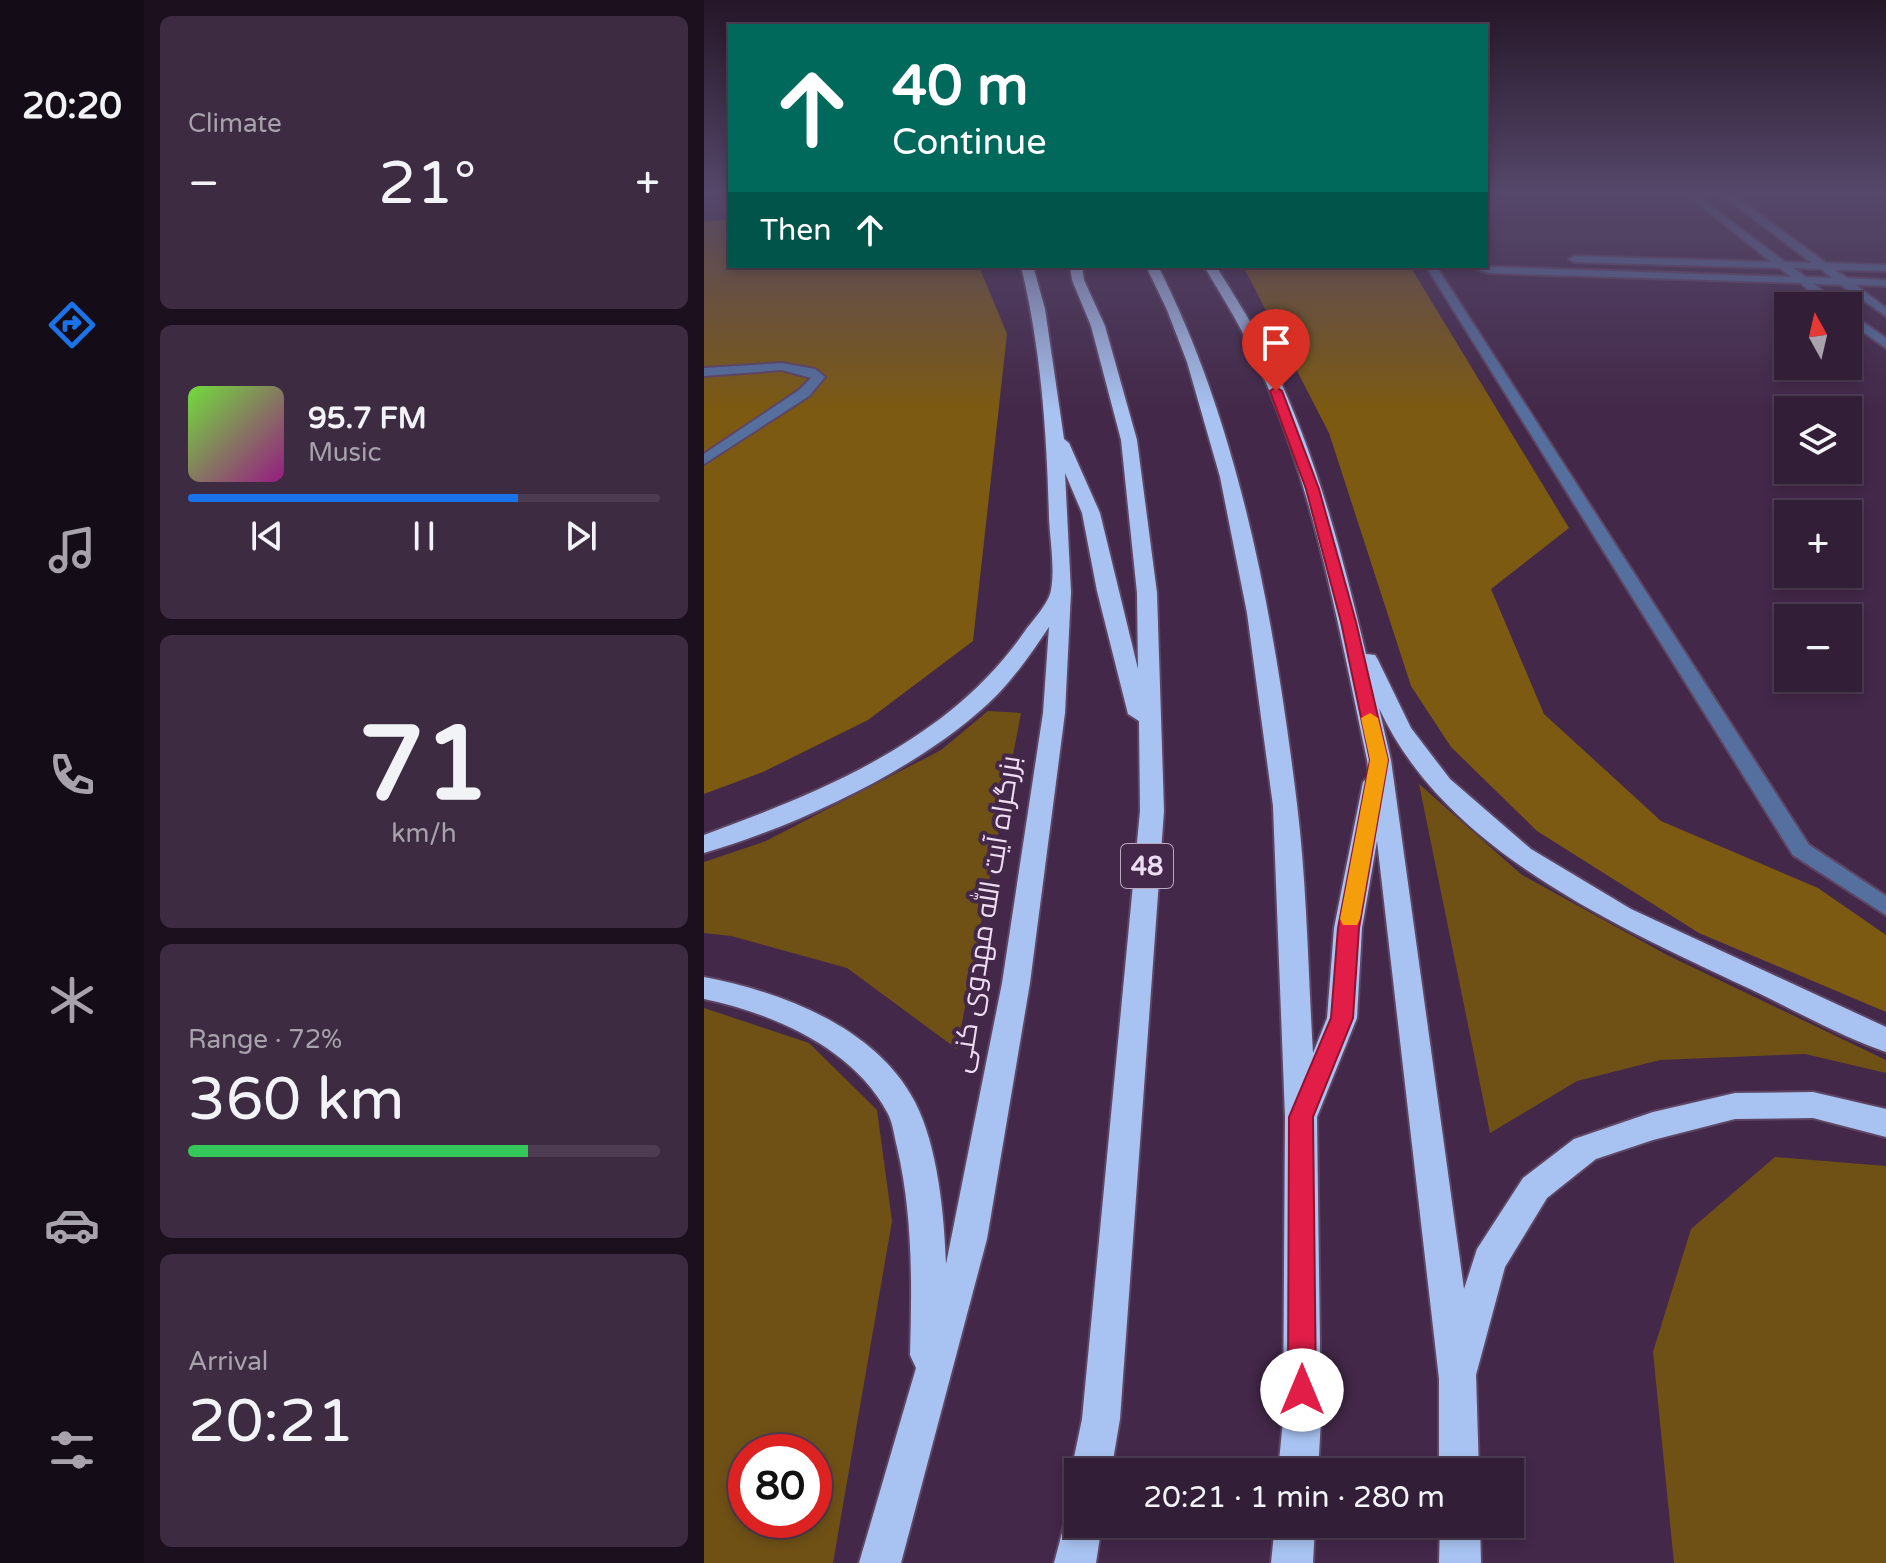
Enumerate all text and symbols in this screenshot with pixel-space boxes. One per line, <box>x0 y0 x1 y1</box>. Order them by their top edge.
text: 40 m <box>892 53 1028 120</box>
icon: ahead <box>760 56 864 160</box>
text: 20:20 <box>22 85 122 128</box>
text: Climate <box>188 108 282 139</box>
text: Continue <box>892 121 1047 164</box>
text: 21° <box>378 148 476 220</box>
text: − <box>188 158 219 211</box>
text: + <box>635 158 660 211</box>
icon: ahead <box>848 208 892 252</box>
text: Then <box>760 212 832 249</box>
north arrow <box>1774 292 1862 380</box>
map controls <box>1774 292 1862 692</box>
icon: directions <box>44 297 100 353</box>
pin <box>1242 309 1310 391</box>
icon: arrive <box>1254 321 1298 365</box>
button: layers <box>1774 396 1862 484</box>
text: 95.7 FM <box>308 400 427 437</box>
text: Music <box>308 437 381 468</box>
button: + <box>1774 500 1862 588</box>
icon: previous <box>245 514 289 558</box>
icon: pause <box>402 514 446 558</box>
icon: next <box>559 514 603 558</box>
icon: music <box>44 522 100 578</box>
button: − <box>1774 604 1862 692</box>
text: 71 <box>359 703 489 828</box>
icon: phone <box>44 747 100 803</box>
street label: بزرگراه آیت الله مهدوی کنی <box>942 753 1028 1075</box>
text: km/h <box>391 818 457 849</box>
road number: 48 <box>1121 844 1173 888</box>
icon: climate <box>44 972 100 1028</box>
text: Range · 72% <box>188 1024 342 1055</box>
text: 360 km <box>188 1064 404 1136</box>
icon: car <box>44 1197 100 1253</box>
text: Arrival <box>188 1346 268 1377</box>
position arrow <box>1260 1348 1344 1432</box>
text: 20:21 <box>188 1386 354 1458</box>
icon: filters <box>44 1422 100 1478</box>
speed limit sign: 80 <box>728 1434 832 1538</box>
text: 20:21 · 1 min · 280 m <box>1143 1479 1445 1516</box>

